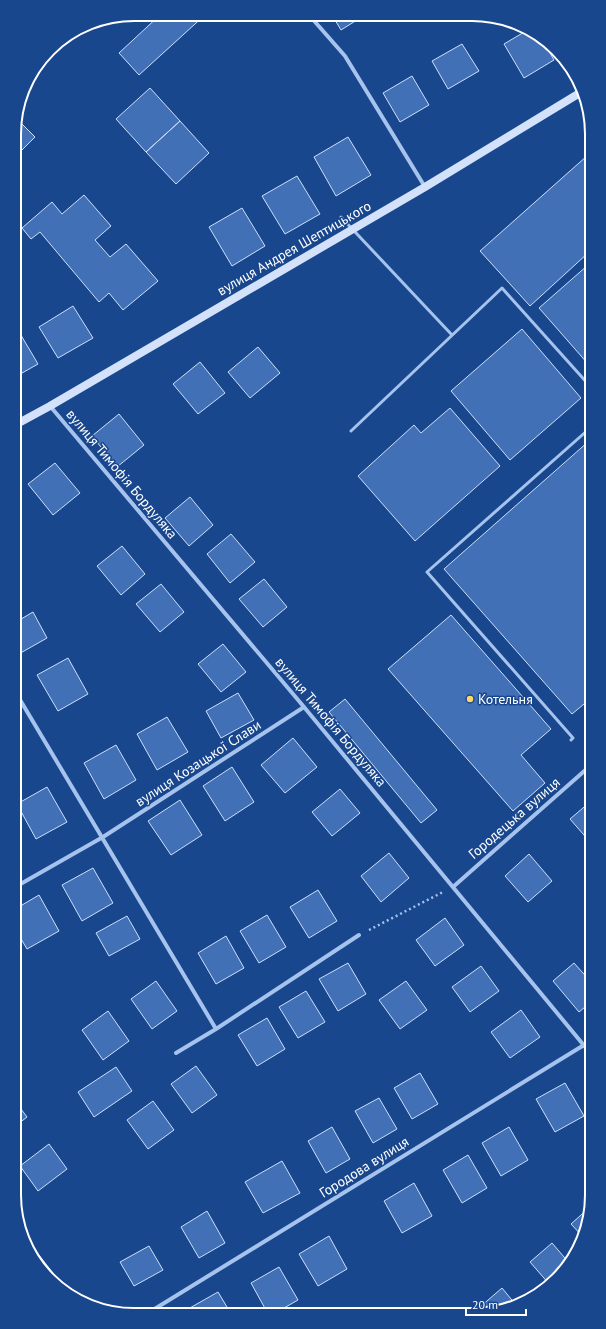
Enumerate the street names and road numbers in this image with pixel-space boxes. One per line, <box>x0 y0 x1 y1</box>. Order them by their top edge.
street label: вулиця Андрея Шептицького <box>214 197 374 299</box>
street label: вулиця Тимофія Бордуляка <box>63 406 182 542</box>
street label: вулиця Тимофія Бордуляка <box>272 654 391 790</box>
street label: вулиця Козацької Слави <box>132 716 264 810</box>
street label: Городецька вулиця <box>464 773 564 863</box>
street label: Городова вулиця <box>316 1132 412 1202</box>

